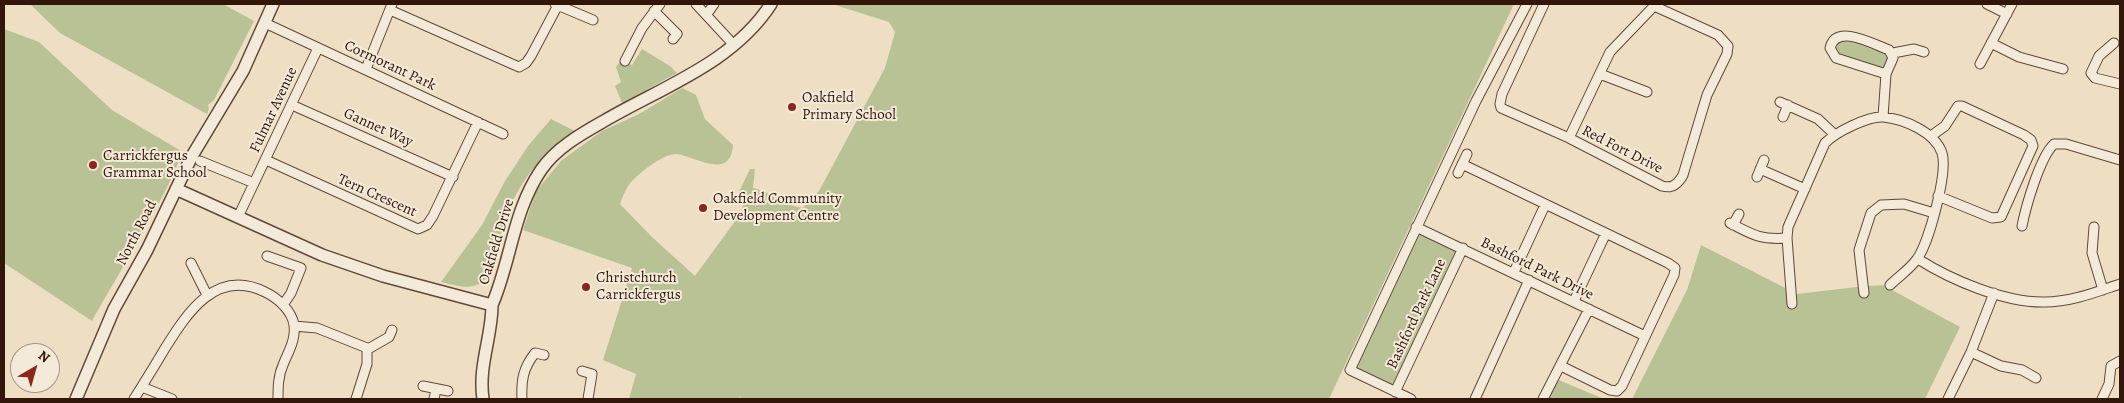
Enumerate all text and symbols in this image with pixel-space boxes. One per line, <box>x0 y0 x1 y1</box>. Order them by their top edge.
street label: Cormorant Park <box>341 37 439 95</box>
street label: Fulmar Avenue <box>246 64 302 156</box>
place label: Oakfield Primary School <box>802 89 896 124</box>
marker: Oakfield Primary School <box>786 101 798 113</box>
street label: Gannet Way <box>340 105 416 151</box>
street label: Red Fort Drive <box>1579 122 1665 178</box>
place label: Carrickfergus Grammar School <box>103 147 207 182</box>
marker: Carrickfergus Grammar School <box>87 159 99 171</box>
street label: Tern Crescent <box>335 171 419 221</box>
place label: Oakfield Community Development Centre <box>713 190 842 225</box>
street label: North Road <box>113 197 161 269</box>
street label: Oakfield Drive <box>475 197 519 287</box>
marker: Oakfield Community Development Centre <box>697 202 709 214</box>
street label: Bashford Park Drive <box>1478 234 1596 304</box>
street label: Bashford Park Lane <box>1384 256 1450 372</box>
place label: Christchurch Carrickfergus <box>596 269 681 304</box>
marker: Christchurch Carrickfergus <box>580 281 592 293</box>
north arrow <box>10 343 60 393</box>
text: N <box>34 346 54 367</box>

